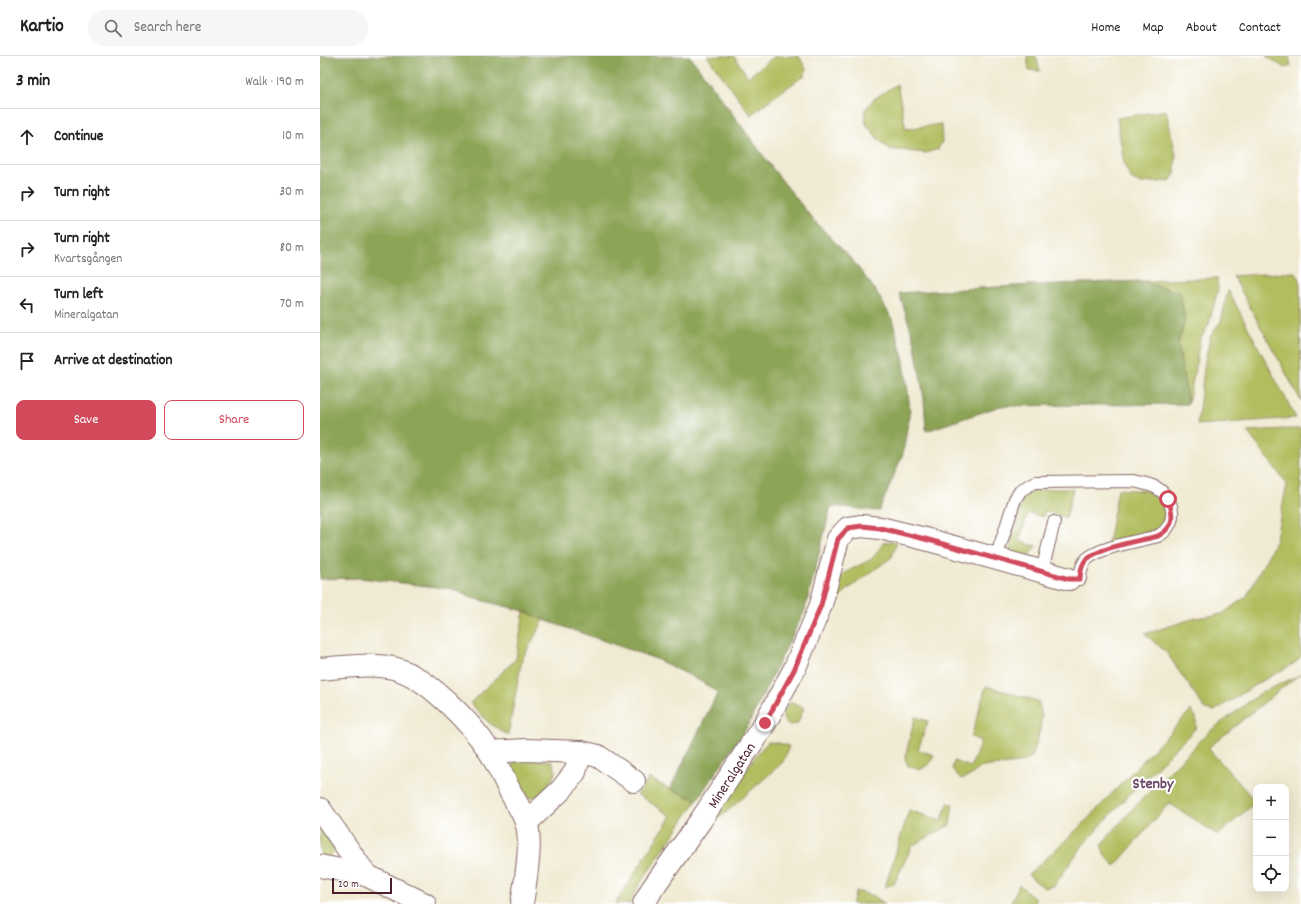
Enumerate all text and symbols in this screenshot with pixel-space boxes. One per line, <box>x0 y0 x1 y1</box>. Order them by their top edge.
search box <box>88 10 368 46</box>
text: Kartio <box>20 14 64 41</box>
icon: search <box>102 17 124 39</box>
text: Search here <box>134 17 201 39</box>
text: Home <box>1091 18 1120 38</box>
text: Map <box>1142 18 1164 38</box>
text: About <box>1186 18 1217 38</box>
text: Contact <box>1239 18 1281 38</box>
text: 3 min <box>16 70 50 94</box>
text: Walk · 190 m <box>245 73 304 92</box>
icon: ahead <box>16 126 38 148</box>
text: Continue <box>54 126 103 148</box>
text: 10 m <box>282 127 304 146</box>
icon: right <box>16 182 38 204</box>
text: Turn right <box>54 182 110 204</box>
text: 30 m <box>279 183 304 202</box>
text: Turn right <box>54 228 110 250</box>
icon: right <box>16 238 38 260</box>
text: 80 m <box>280 239 304 258</box>
text: Kvartsgången <box>54 250 122 269</box>
text: Turn left <box>54 284 103 306</box>
icon: left <box>16 294 38 316</box>
text: 70 m <box>280 295 304 314</box>
text: Mineralgatan <box>54 306 118 325</box>
icon: arrive <box>16 350 38 372</box>
text: Arrive at destination <box>54 350 172 372</box>
button: Save <box>16 400 156 440</box>
button: Share <box>164 400 304 440</box>
route start <box>1159 490 1177 508</box>
route end <box>756 714 774 732</box>
street label: Mineralgatan <box>703 739 762 813</box>
district label: Stenby <box>1133 773 1175 796</box>
map controls <box>1253 784 1289 892</box>
button: + <box>1253 784 1289 820</box>
button: − <box>1253 820 1289 856</box>
button: locate <box>1253 856 1289 892</box>
scale bar <box>332 876 392 895</box>
text: 20 m <box>338 877 359 893</box>

